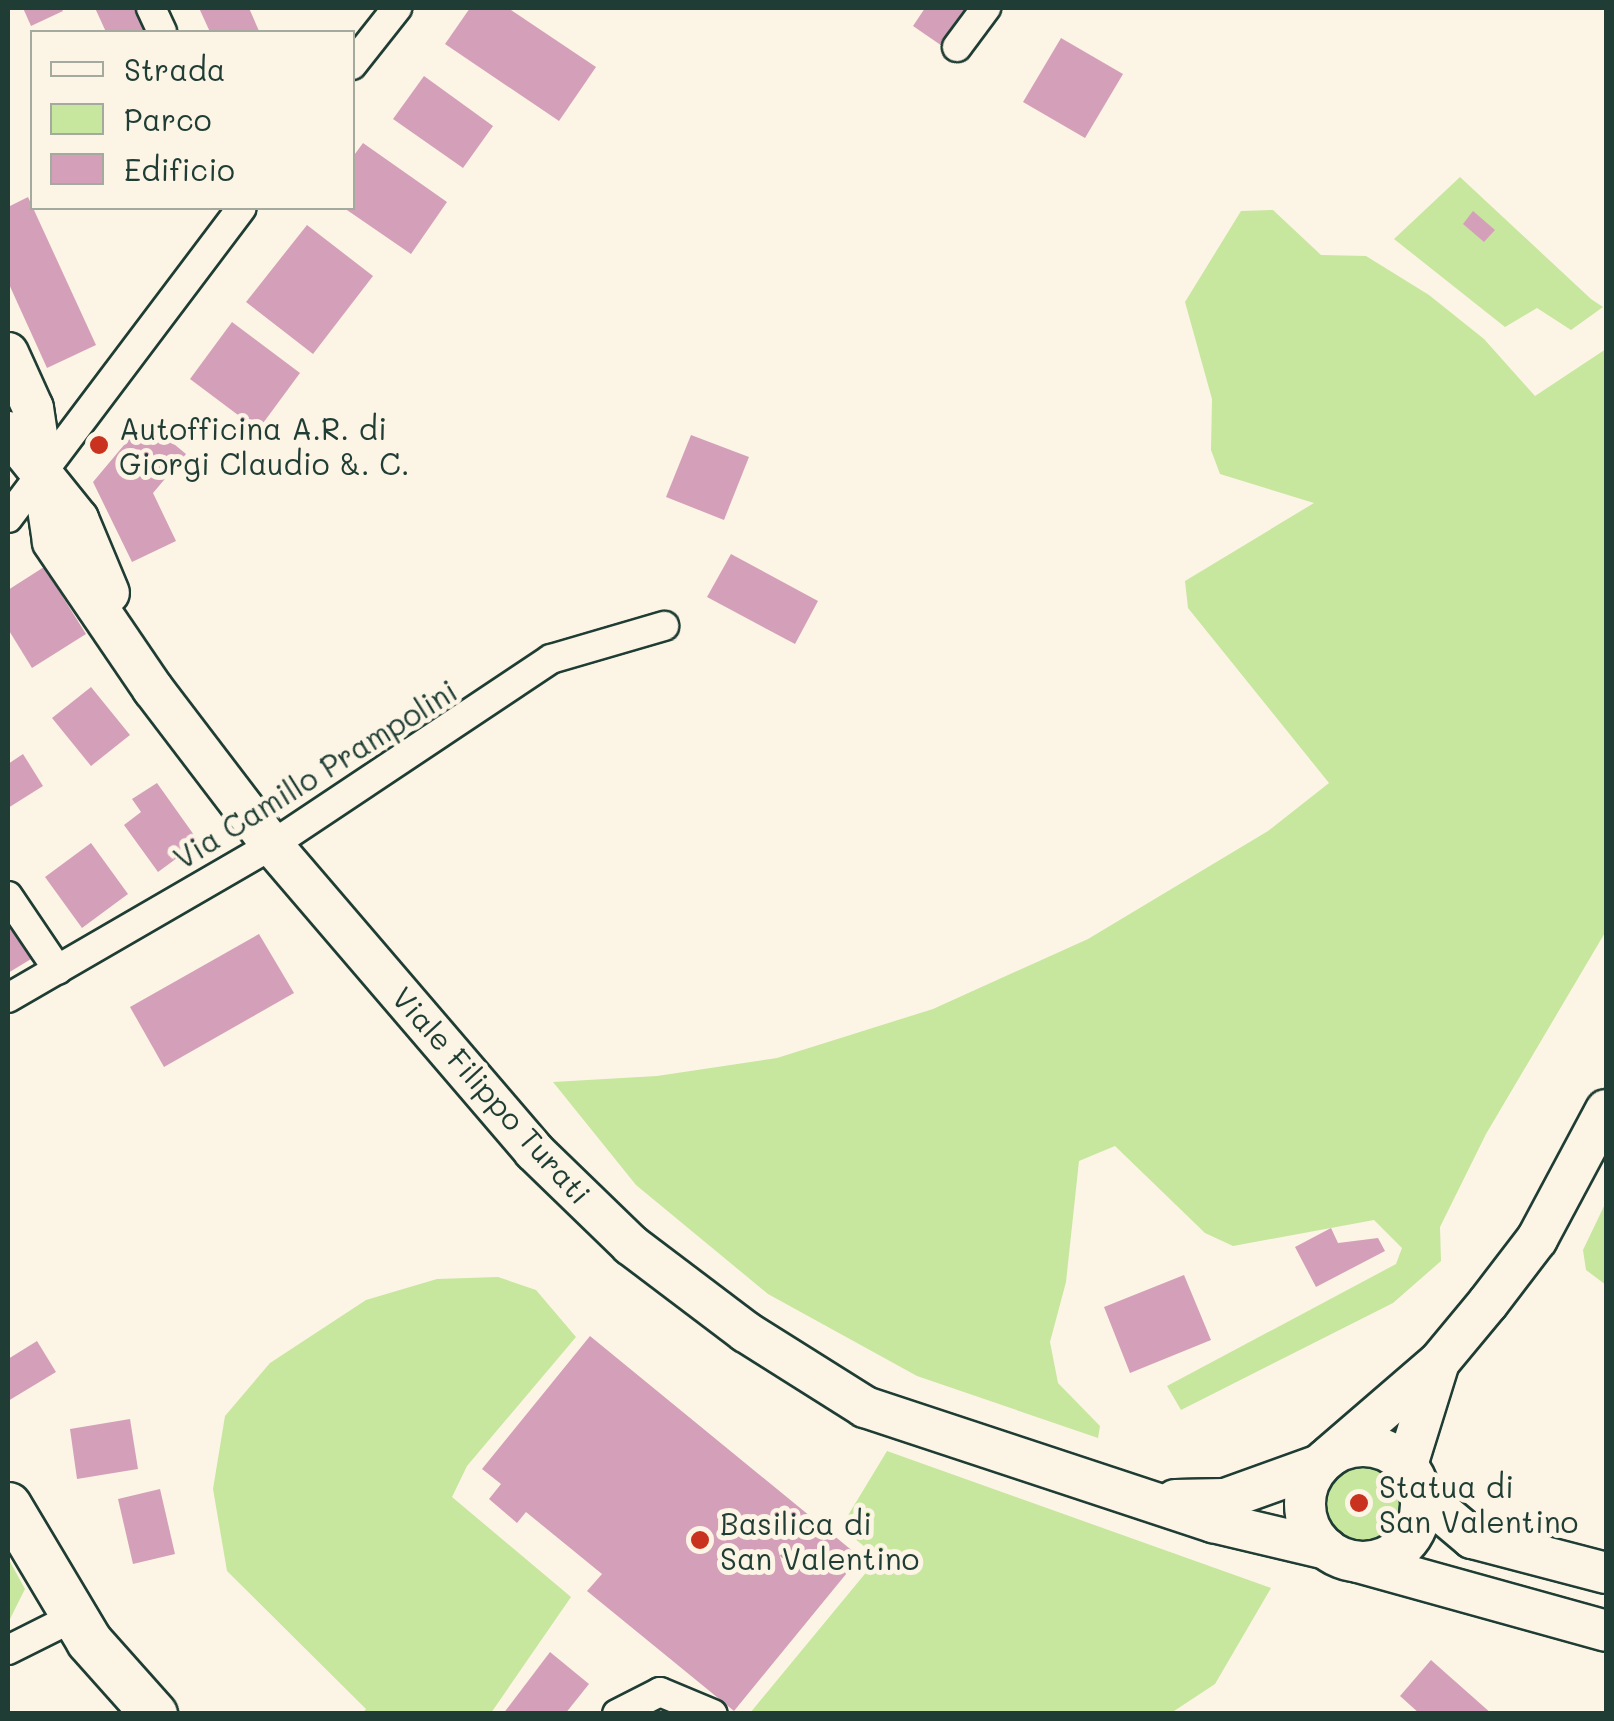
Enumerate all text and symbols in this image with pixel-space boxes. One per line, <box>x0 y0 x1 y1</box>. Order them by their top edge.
legend <box>30 30 355 210</box>
text: Strada <box>124 49 226 89</box>
text: Parco <box>124 99 212 139</box>
text: Edificio <box>124 149 235 189</box>
place label: Autofficina A.R. di Giorgi Claudio &. C. <box>119 410 410 480</box>
marker: Autofficina A.R. di Giorgi Claudio &. C. <box>88 434 110 456</box>
street label: Via Camillo Prampolini <box>167 672 463 876</box>
street label: Viale Filippo Turati <box>385 979 599 1211</box>
place label: Statua di San Valentino <box>1379 1468 1578 1538</box>
marker: Statua di San Valentino <box>1348 1492 1370 1514</box>
place label: Basilica di San Valentino <box>720 1505 919 1576</box>
marker: Basilica di San Valentino <box>689 1529 711 1551</box>

